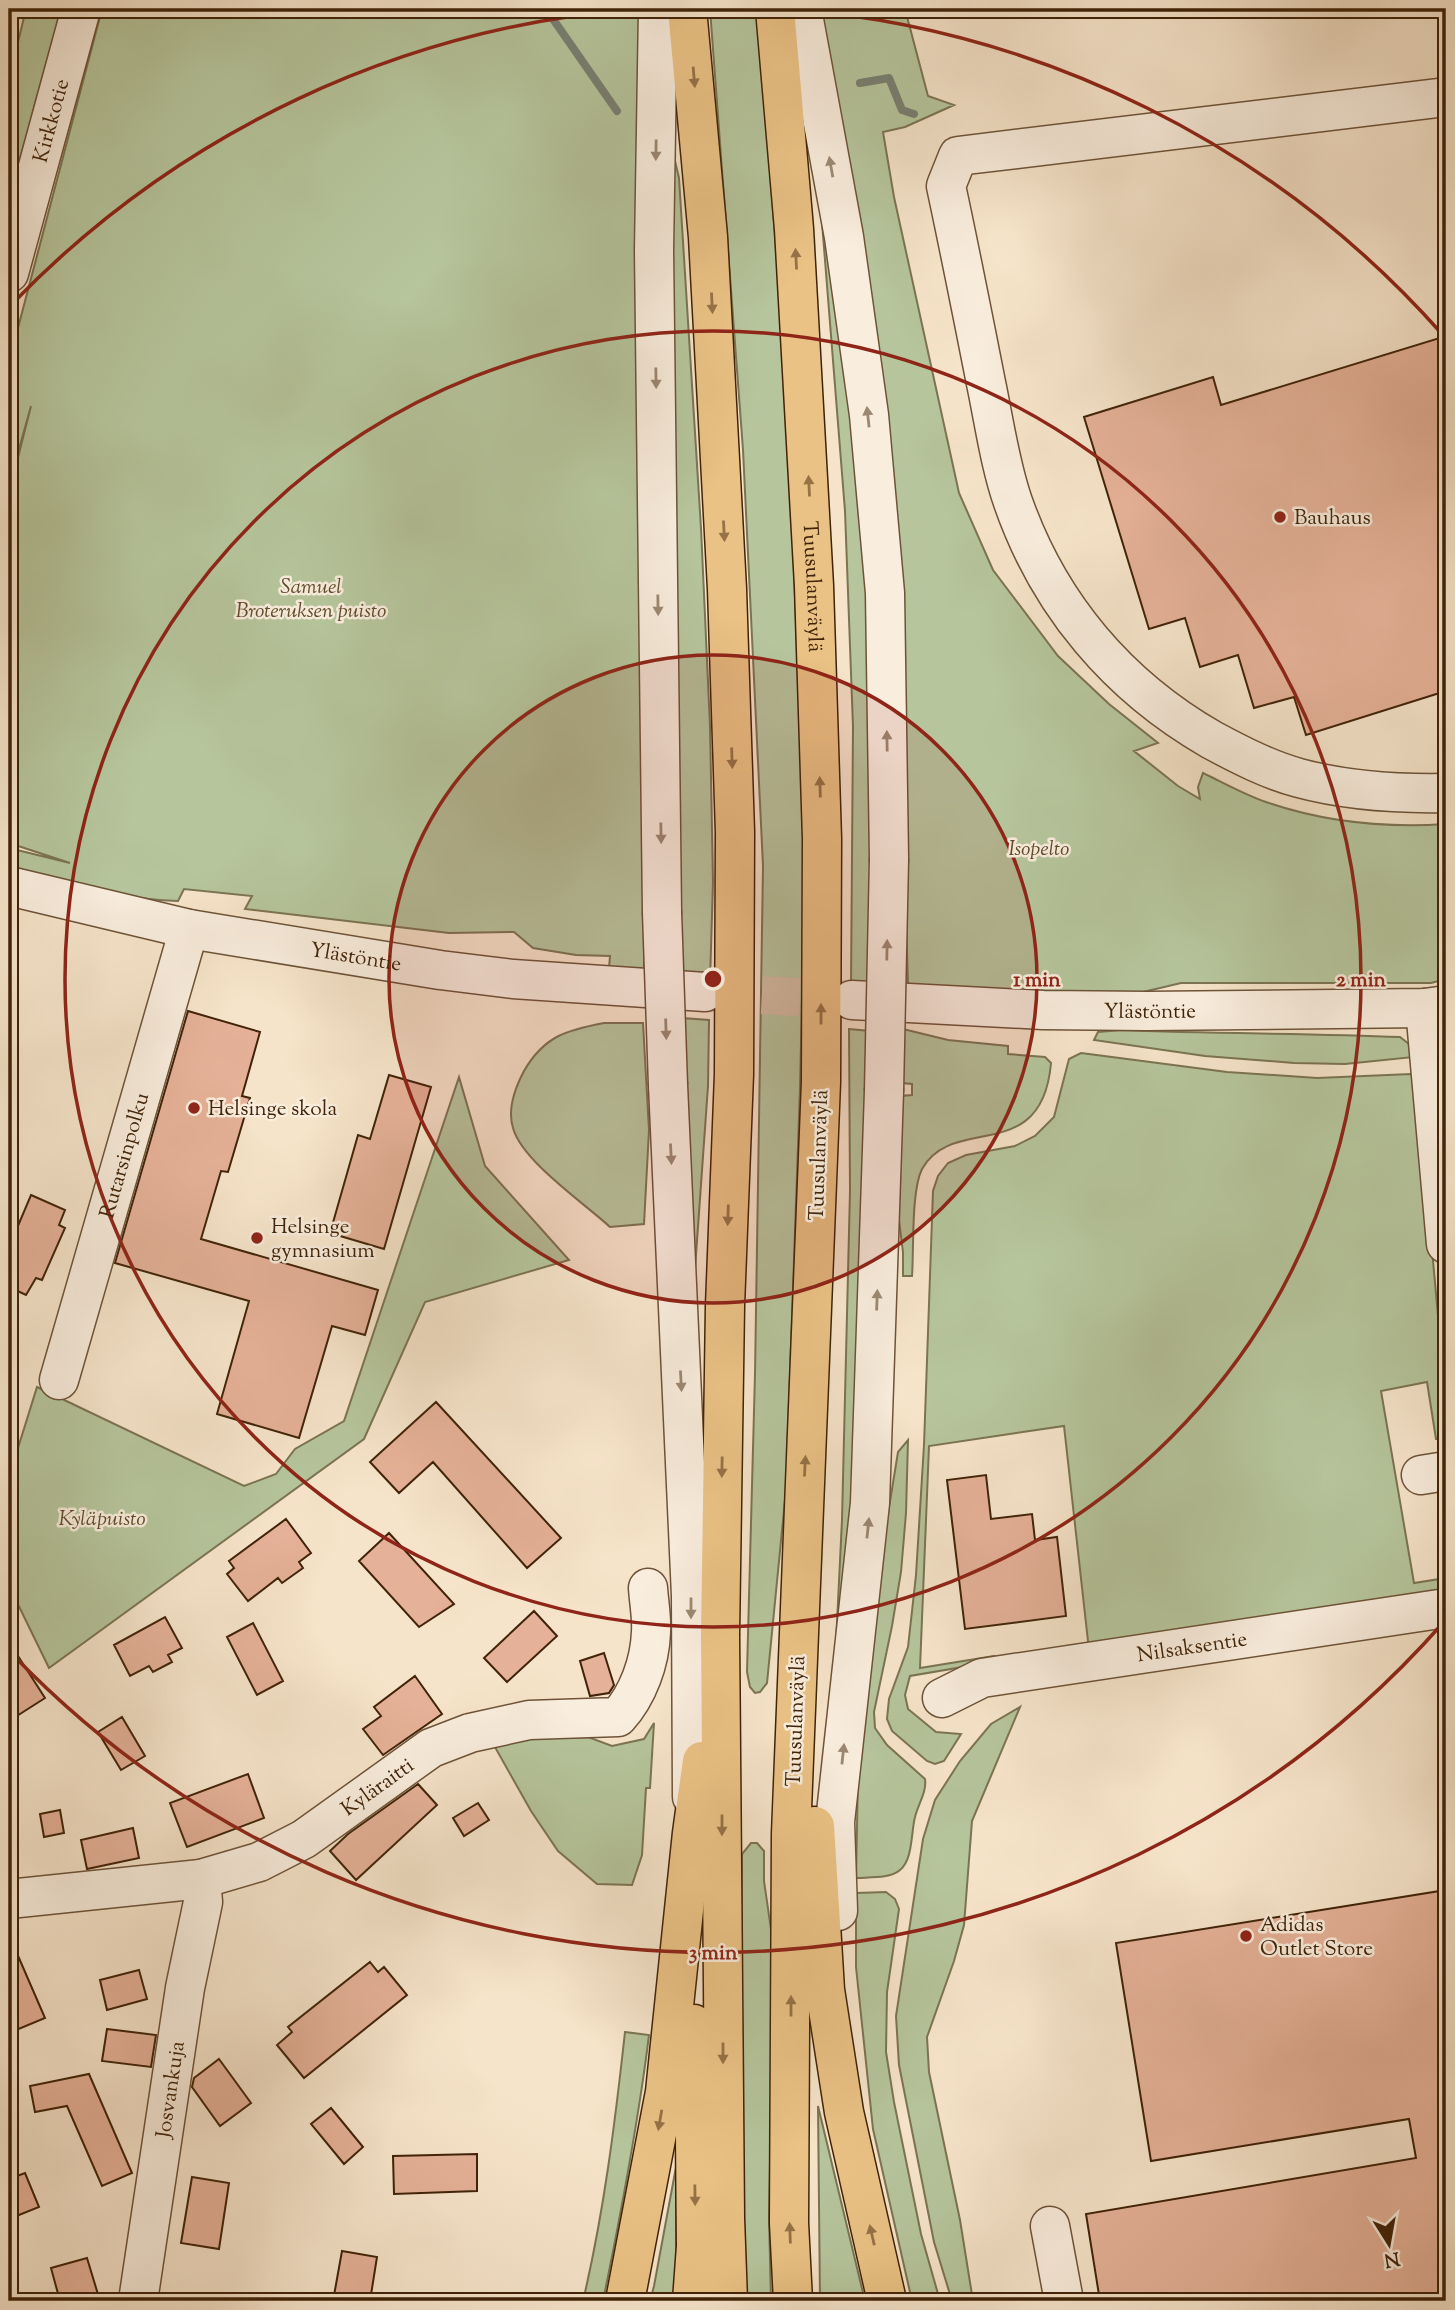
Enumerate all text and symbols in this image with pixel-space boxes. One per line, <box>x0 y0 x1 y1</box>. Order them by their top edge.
one-way arrow <box>688 66 699 88</box>
street label: Kirkkotie <box>27 76 78 166</box>
one-way arrow <box>650 140 662 162</box>
one-way arrow <box>825 156 836 178</box>
one-way arrow <box>790 248 801 270</box>
one-way arrow <box>707 293 718 315</box>
one-way arrow <box>650 367 661 389</box>
one-way arrow <box>863 405 874 427</box>
one-way arrow <box>803 475 814 497</box>
place label: Bauhaus <box>1294 504 1371 534</box>
marker: Bauhaus <box>1272 509 1288 525</box>
one-way arrow <box>719 520 730 542</box>
street label: Tuusulanväylä <box>793 520 829 653</box>
park label: Samuel Broteruksen puisto <box>236 573 386 627</box>
one-way arrow <box>652 595 664 617</box>
one-way arrow <box>881 730 893 752</box>
one-way arrow <box>727 747 738 769</box>
one-way arrow <box>815 775 826 797</box>
one-way arrow <box>655 822 667 844</box>
park label: Isopelto <box>1009 835 1069 865</box>
street label: Ylästöntie <box>307 936 403 980</box>
one-way arrow <box>882 938 893 960</box>
text: 1 min <box>1013 966 1061 996</box>
text: 2 min <box>1336 966 1387 996</box>
centre of rings <box>701 967 725 991</box>
street label: Ylästöntie <box>1103 997 1196 1028</box>
one-way arrow <box>815 1003 827 1025</box>
one-way arrow <box>661 1019 672 1041</box>
street label: Rutarsinpolku <box>93 1089 158 1222</box>
street label: Tuusulanväylä <box>803 1089 837 1221</box>
place label: Helsinge skola <box>208 1095 338 1125</box>
marker: Helsinge skola <box>186 1100 202 1116</box>
one-way arrow <box>666 1143 677 1165</box>
one-way arrow <box>723 1204 734 1226</box>
place label: Helsinge gymnasium <box>271 1213 375 1267</box>
marker: Helsinge gymnasium <box>249 1230 265 1246</box>
one-way arrow <box>872 1289 883 1311</box>
one-way arrow <box>676 1370 687 1392</box>
one-way arrow <box>800 1455 811 1477</box>
one-way arrow <box>717 1456 728 1478</box>
park label: Kyläpuisto <box>58 1505 146 1535</box>
one-way arrow <box>862 1516 873 1538</box>
one-way arrow <box>685 1597 697 1619</box>
street label: Nilsaksentie <box>1135 1625 1249 1671</box>
street label: Tuusulanväylä <box>780 1655 814 1787</box>
one-way arrow <box>837 1743 848 1765</box>
street label: Kyläraitti <box>336 1752 421 1825</box>
one-way arrow <box>716 1815 727 1837</box>
place label: Adidas Outlet Store <box>1260 1911 1373 1965</box>
marker: Adidas Outlet Store <box>1238 1928 1254 1944</box>
text: 3 min <box>689 1939 738 1969</box>
one-way arrow <box>785 1994 796 2016</box>
street label: Josvankuja <box>150 2039 194 2141</box>
one-way arrow <box>717 2042 729 2064</box>
one-way arrow <box>655 2109 666 2131</box>
one-way arrow <box>689 2184 701 2206</box>
north arrow <box>1354 2208 1424 2278</box>
one-way arrow <box>784 2222 795 2244</box>
one-way arrow <box>866 2224 877 2246</box>
text: N <box>1382 2244 1402 2273</box>

